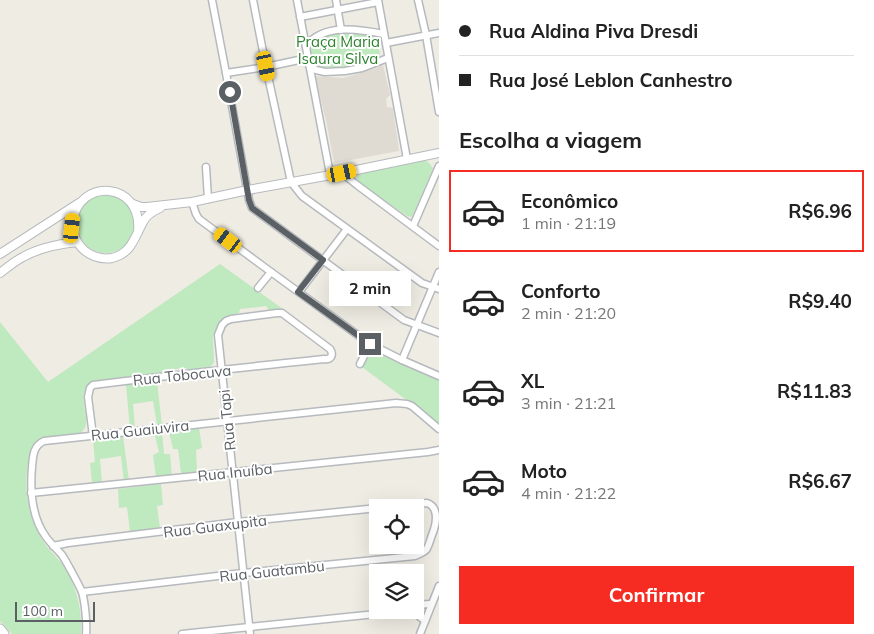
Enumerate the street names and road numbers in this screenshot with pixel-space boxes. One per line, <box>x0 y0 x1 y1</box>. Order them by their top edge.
street label: Rua Tobocuva <box>132 360 232 390</box>
street label: Rua Tapi <box>214 388 240 452</box>
street label: Rua Guaiuvira <box>90 415 190 445</box>
street label: Rua Inuíba <box>197 459 273 485</box>
street label: Rua Guaxupita <box>162 510 268 542</box>
street label: Rua Guatambu <box>218 556 326 586</box>

